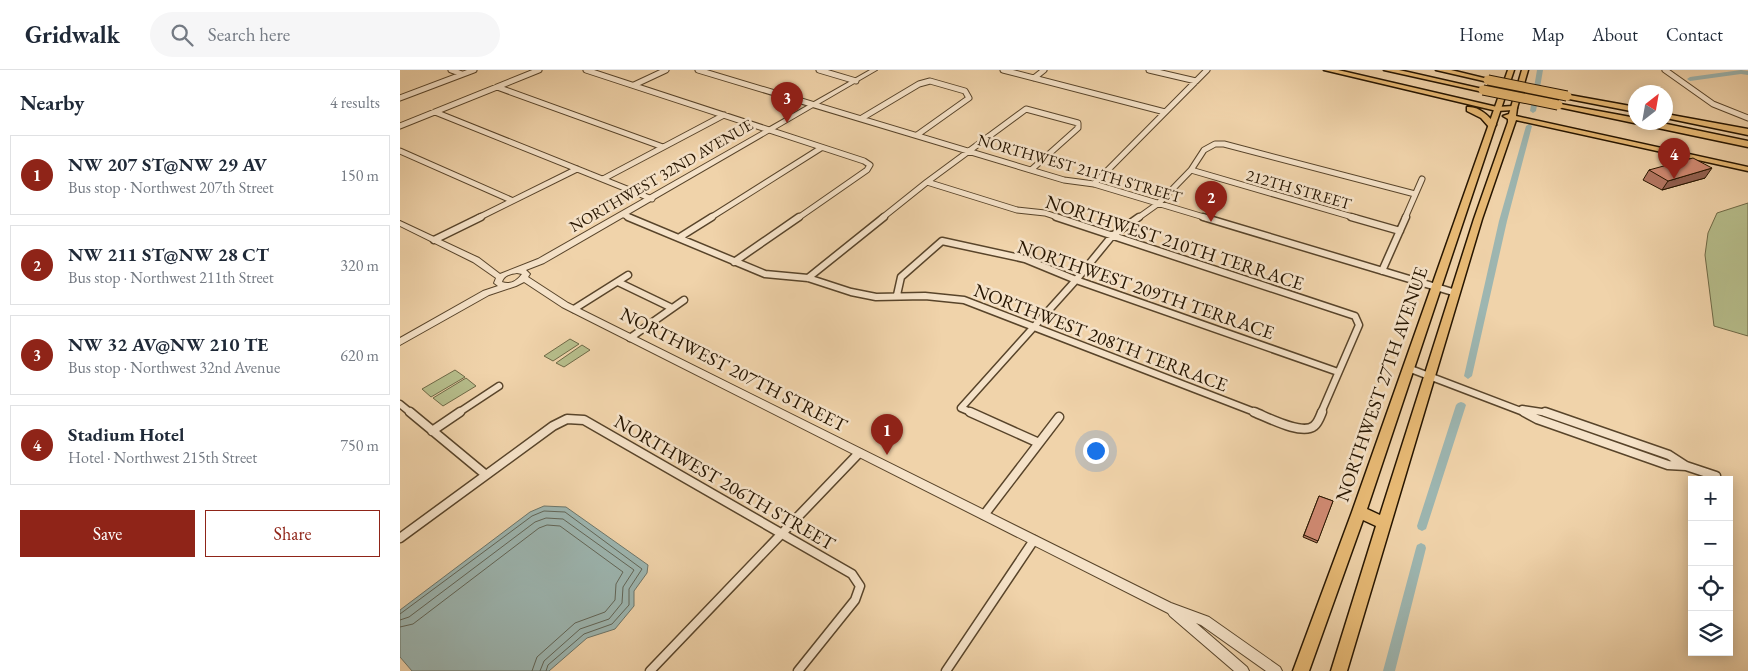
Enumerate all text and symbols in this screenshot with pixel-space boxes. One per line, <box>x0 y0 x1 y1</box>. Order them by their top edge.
search box <box>150 12 500 57</box>
text: Gridwalk <box>25 19 120 50</box>
icon: search <box>168 21 196 49</box>
text: Search here <box>208 22 290 47</box>
text: Home <box>1459 23 1504 46</box>
text: Map <box>1532 23 1564 46</box>
text: About <box>1592 23 1638 46</box>
text: Contact <box>1666 23 1723 46</box>
pin: 3 <box>771 82 803 123</box>
north arrow <box>1628 85 1673 130</box>
text: Nearby <box>20 89 84 116</box>
text: 4 results <box>330 92 380 113</box>
street label: NORTHWEST 32ND AVENUE <box>566 114 757 237</box>
street label: NORTHWEST 211TH STREET <box>975 129 1185 208</box>
pin: 4 <box>1658 138 1690 179</box>
text: NW 207 ST@NW 29 AV <box>68 152 267 177</box>
street label: 212TH STREET <box>1244 164 1354 215</box>
text: 1 <box>33 165 41 186</box>
text: 150 m <box>340 165 379 186</box>
text: Bus stop · Northwest 207th Street <box>68 177 274 198</box>
pin: 2 <box>1195 181 1227 222</box>
street label: NORTHWEST 210TH TERRACE <box>1043 189 1307 295</box>
street label: NORTHWEST 209TH TERRACE <box>1014 234 1278 345</box>
text: NW 211 ST@NW 28 CT <box>68 242 269 267</box>
text: 2 <box>33 255 41 276</box>
text: 320 m <box>340 255 379 276</box>
street label: NORTHWEST 27TH AVENUE <box>1329 263 1434 505</box>
text: Bus stop · Northwest 211th Street <box>68 267 274 288</box>
street label: NORTHWEST 208TH TERRACE <box>970 277 1232 398</box>
street label: NORTHWEST 207TH STREET <box>616 301 852 438</box>
text: NW 32 AV@NW 210 TE <box>68 332 268 357</box>
text: 3 <box>33 345 41 366</box>
text: 620 m <box>340 345 379 366</box>
text: Bus stop · Northwest 32nd Avenue <box>68 357 280 378</box>
street label: NORTHWEST 206TH STREET <box>610 409 840 556</box>
pin: 1 <box>871 414 903 455</box>
text: Stadium Hotel <box>68 422 184 447</box>
text: 4 <box>33 435 41 456</box>
text: 750 m <box>340 435 379 456</box>
your location <box>1083 438 1109 464</box>
text: Hotel · Northwest 215th Street <box>68 447 257 468</box>
map controls <box>1688 476 1733 656</box>
button: + <box>1688 476 1733 521</box>
button: Save <box>20 510 195 557</box>
button: Share <box>205 510 380 557</box>
button: − <box>1688 521 1733 566</box>
button: locate <box>1688 566 1733 611</box>
button: layers <box>1688 611 1733 656</box>

